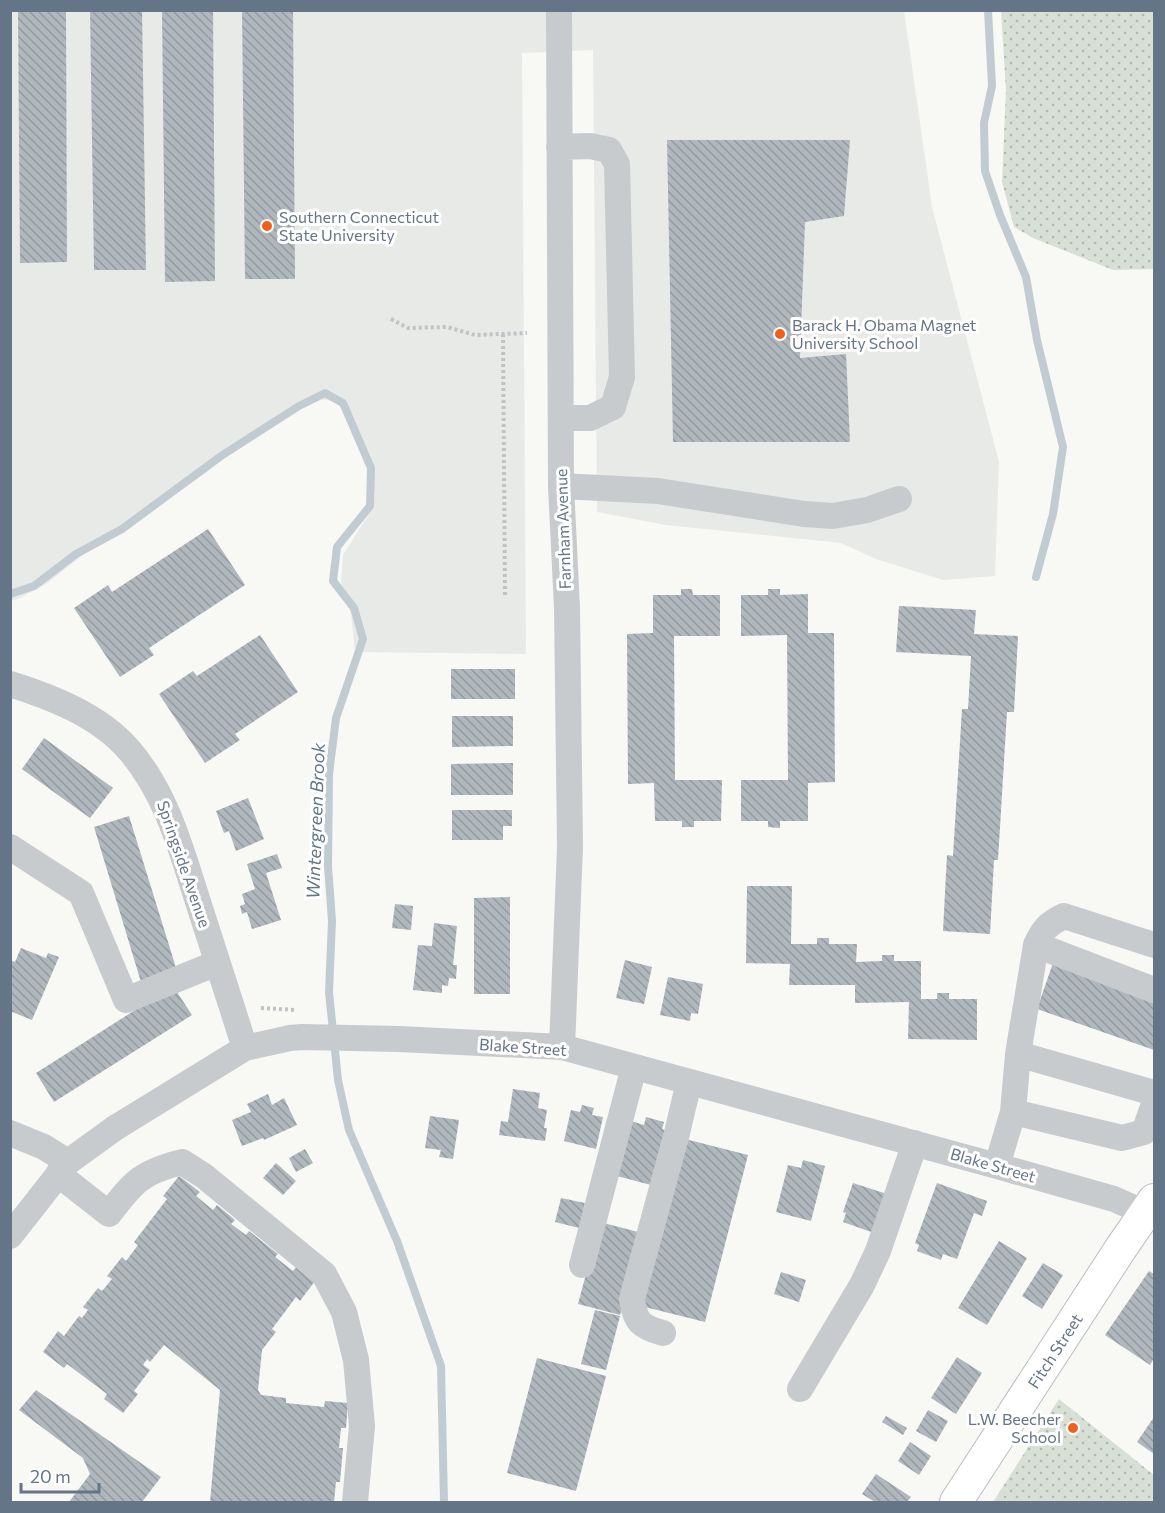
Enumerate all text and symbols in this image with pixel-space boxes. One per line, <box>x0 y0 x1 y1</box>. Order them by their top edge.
place label: Southern Connecticut State University <box>279 207 439 244</box>
marker: Southern Connecticut State University <box>260 219 274 233</box>
place label: Barack H. Obama Magnet University School <box>792 315 977 352</box>
marker: Barack H. Obama Magnet University School <box>773 327 787 341</box>
street label: Farnham Avenue <box>551 468 574 590</box>
water label: Wintergreen Brook <box>301 741 329 899</box>
street label: Springside Avenue <box>154 798 215 930</box>
street label: Blake Street <box>479 1034 568 1059</box>
street label: Blake Street <box>948 1143 1038 1186</box>
street label: Fitch Street <box>1023 1310 1086 1392</box>
place label: L.W. Beecher School <box>968 1409 1062 1446</box>
marker: L.W. Beecher School <box>1066 1421 1080 1435</box>
scale bar <box>21 1456 99 1494</box>
text: 20 m <box>30 1465 71 1487</box>

